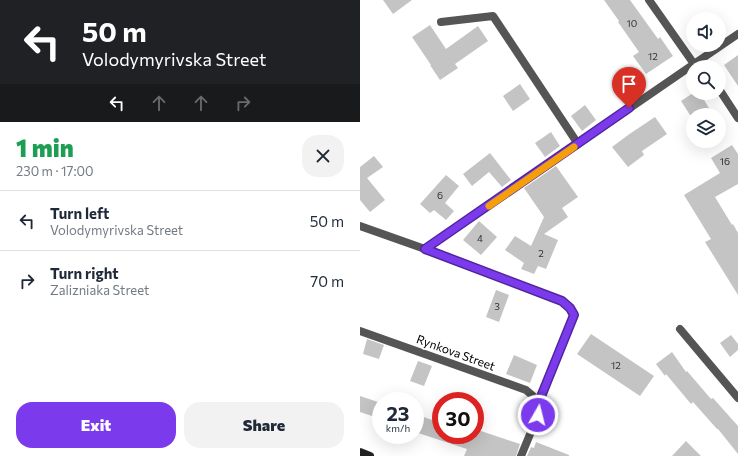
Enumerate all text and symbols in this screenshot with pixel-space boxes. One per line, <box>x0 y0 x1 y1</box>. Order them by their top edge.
map controls <box>686 12 726 148</box>
button: sound <box>686 12 726 52</box>
text: 50 m <box>82 14 147 48</box>
icon: left <box>16 16 68 68</box>
house number: 10 <box>627 17 637 29</box>
text: Volodymyrivska Street <box>82 48 266 70</box>
house number: 12 <box>648 50 658 62</box>
button: search <box>686 60 726 100</box>
pin <box>612 67 646 108</box>
icon: arrive <box>618 73 640 95</box>
icon: left <box>106 92 128 114</box>
icon: ahead <box>148 92 170 114</box>
icon: ahead <box>190 92 212 114</box>
icon: right <box>232 92 254 114</box>
button: layers <box>686 108 726 148</box>
text: 1 min <box>16 133 74 162</box>
button: close <box>302 135 344 177</box>
house number: 16 <box>720 155 730 167</box>
text: 230 m · 17:00 <box>16 163 93 179</box>
house number: 6 <box>437 189 443 201</box>
text: Turn left <box>50 204 109 222</box>
icon: left <box>16 210 38 232</box>
text: 50 m <box>310 212 344 230</box>
text: Volodymyrivska Street <box>50 222 183 238</box>
house number: 4 <box>477 232 483 244</box>
house number: 2 <box>538 247 544 259</box>
text: Turn right <box>50 264 119 282</box>
icon: right <box>16 270 38 292</box>
text: 70 m <box>310 272 344 290</box>
text: Zalizniaka Street <box>50 282 149 298</box>
house number: 3 <box>494 300 500 312</box>
street label: Rynkova Street <box>415 331 497 373</box>
house number: 12 <box>611 359 621 371</box>
speed limit sign: 30 <box>432 392 484 444</box>
position arrow <box>517 394 559 436</box>
text: 23 <box>386 401 410 425</box>
button: Exit <box>16 402 176 448</box>
button: Share <box>184 402 344 448</box>
text: km/h <box>386 422 410 434</box>

